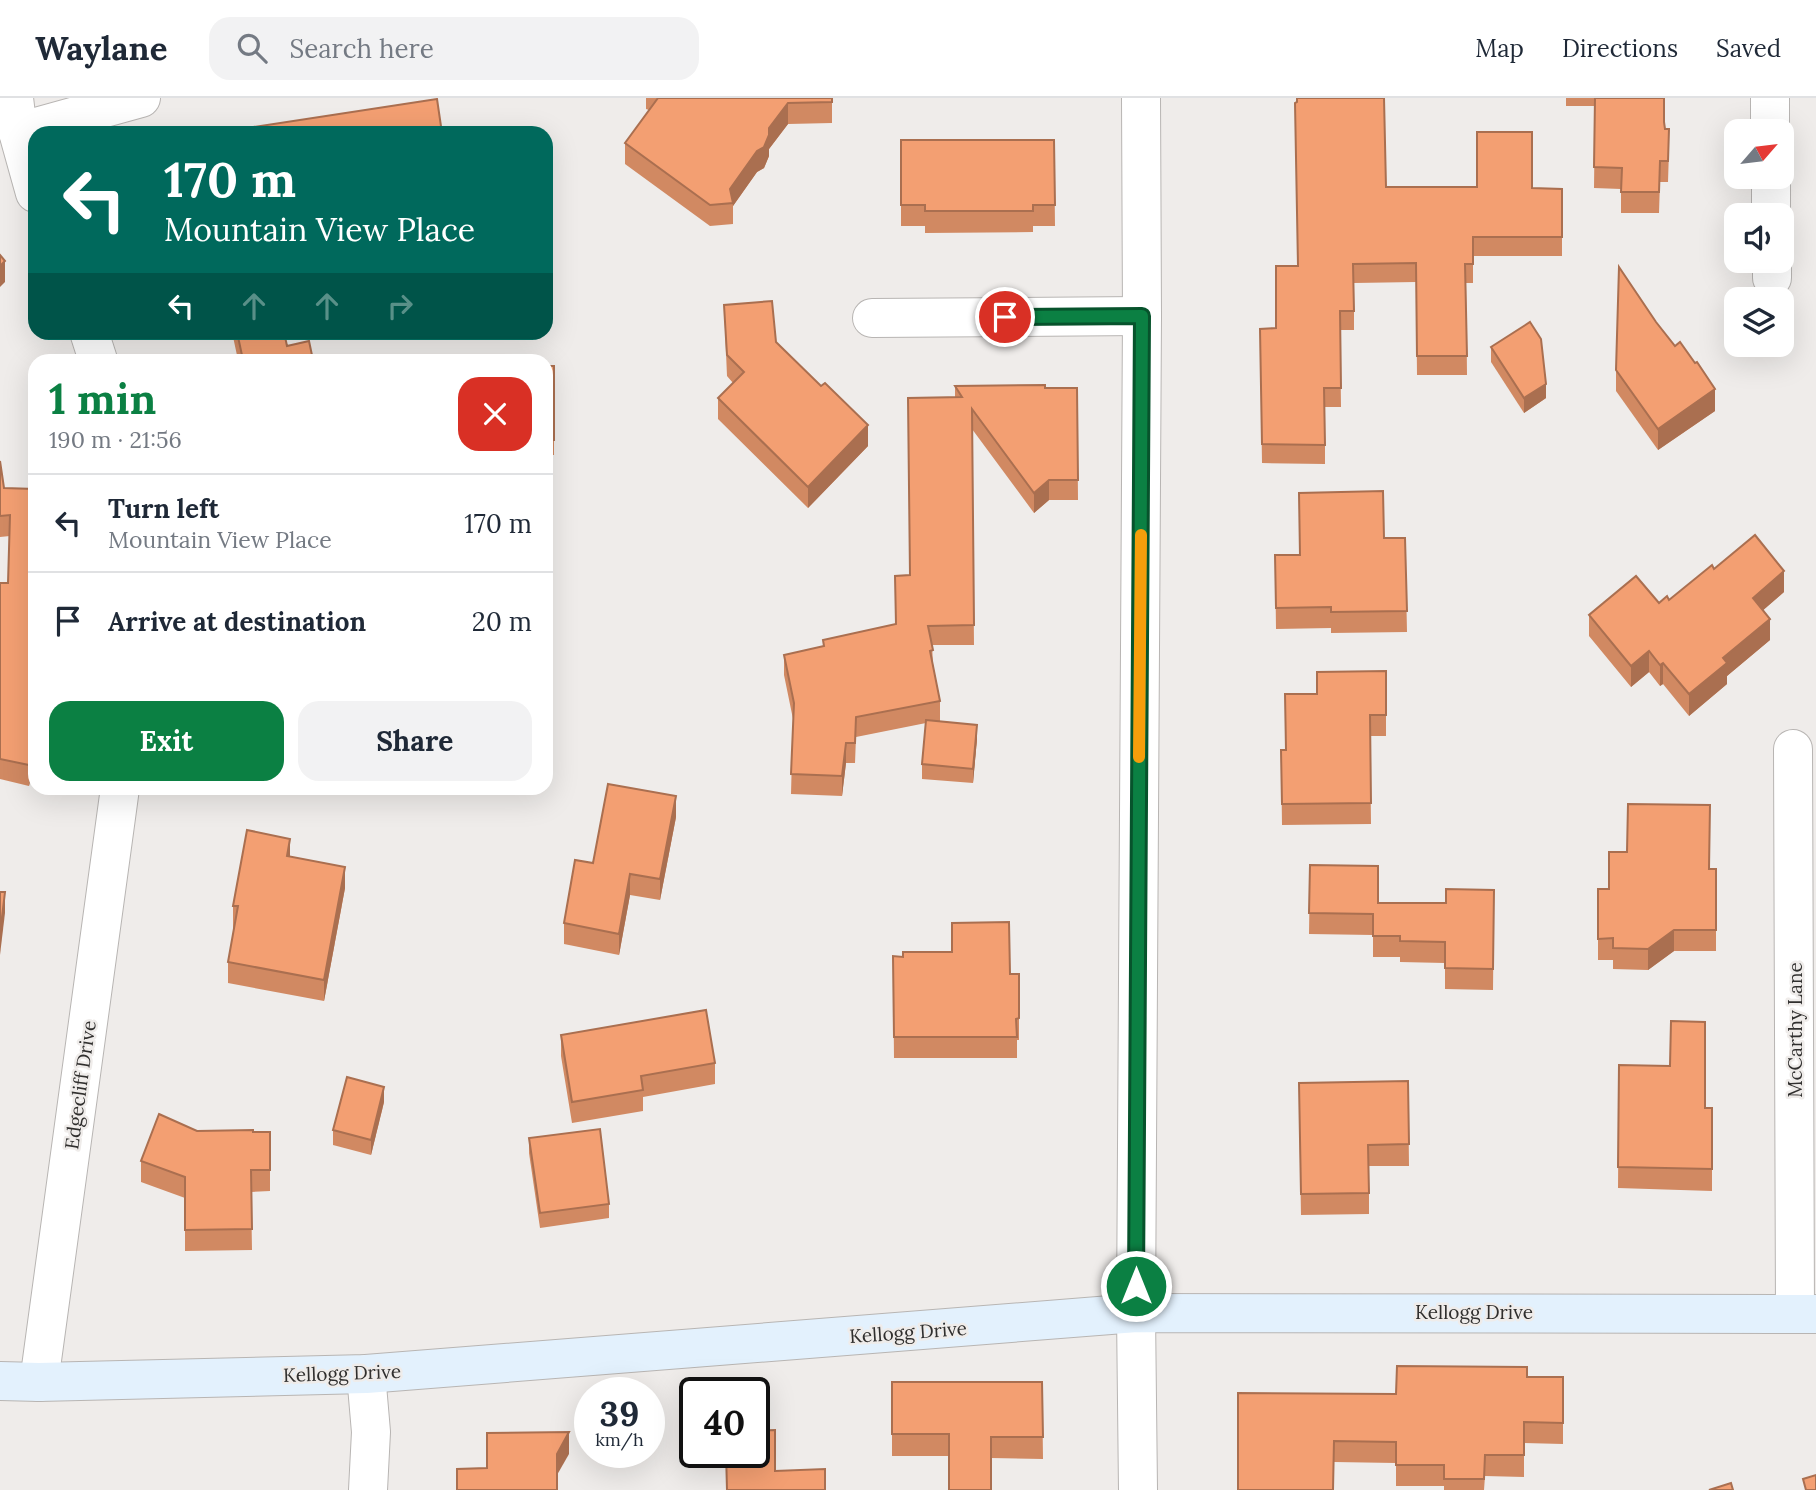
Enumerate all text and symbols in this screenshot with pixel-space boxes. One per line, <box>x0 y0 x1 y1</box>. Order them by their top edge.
search box <box>209 17 699 80</box>
text: Waylane <box>35 27 167 69</box>
icon: search <box>233 29 271 67</box>
text: Search here <box>289 32 434 65</box>
text: Map <box>1475 33 1524 64</box>
text: Directions <box>1562 33 1678 64</box>
text: Saved <box>1716 33 1781 64</box>
north arrow <box>1724 119 1794 189</box>
map controls <box>1724 119 1794 357</box>
text: 170 m <box>164 148 296 210</box>
icon: left <box>49 154 140 245</box>
button: sound <box>1724 203 1794 273</box>
text: Mountain View Place <box>164 209 475 250</box>
icon: left <box>162 287 200 325</box>
icon: ahead <box>235 287 273 325</box>
icon: ahead <box>308 287 346 325</box>
icon: right <box>381 287 419 325</box>
pin <box>975 287 1035 347</box>
button: layers <box>1724 287 1794 357</box>
icon: arrive <box>986 298 1024 336</box>
text: 1 min <box>49 372 156 426</box>
button: close <box>458 377 532 451</box>
text: 190 m · 21:56 <box>49 425 182 454</box>
text: Turn left <box>108 492 219 525</box>
icon: left <box>49 504 87 542</box>
text: 170 m <box>464 507 532 540</box>
text: Mountain View Place <box>108 525 332 554</box>
icon: arrive <box>49 602 87 640</box>
text: Arrive at destination <box>108 605 366 638</box>
text: 20 m <box>472 605 532 638</box>
button: Exit <box>49 701 284 781</box>
button: Share <box>298 701 532 781</box>
street label: McCarthy Lane <box>1783 962 1807 1098</box>
street label: Edgecliff Drive <box>59 1019 101 1151</box>
position arrow <box>1099 1249 1173 1323</box>
street label: Kellogg Drive <box>1415 1300 1533 1324</box>
street label: Kellogg Drive <box>848 1316 968 1348</box>
street label: Kellogg Drive <box>283 1359 401 1387</box>
speed limit sign: 40 <box>679 1377 770 1468</box>
text: 39 <box>600 1391 639 1436</box>
text: km/h <box>595 1428 644 1451</box>

